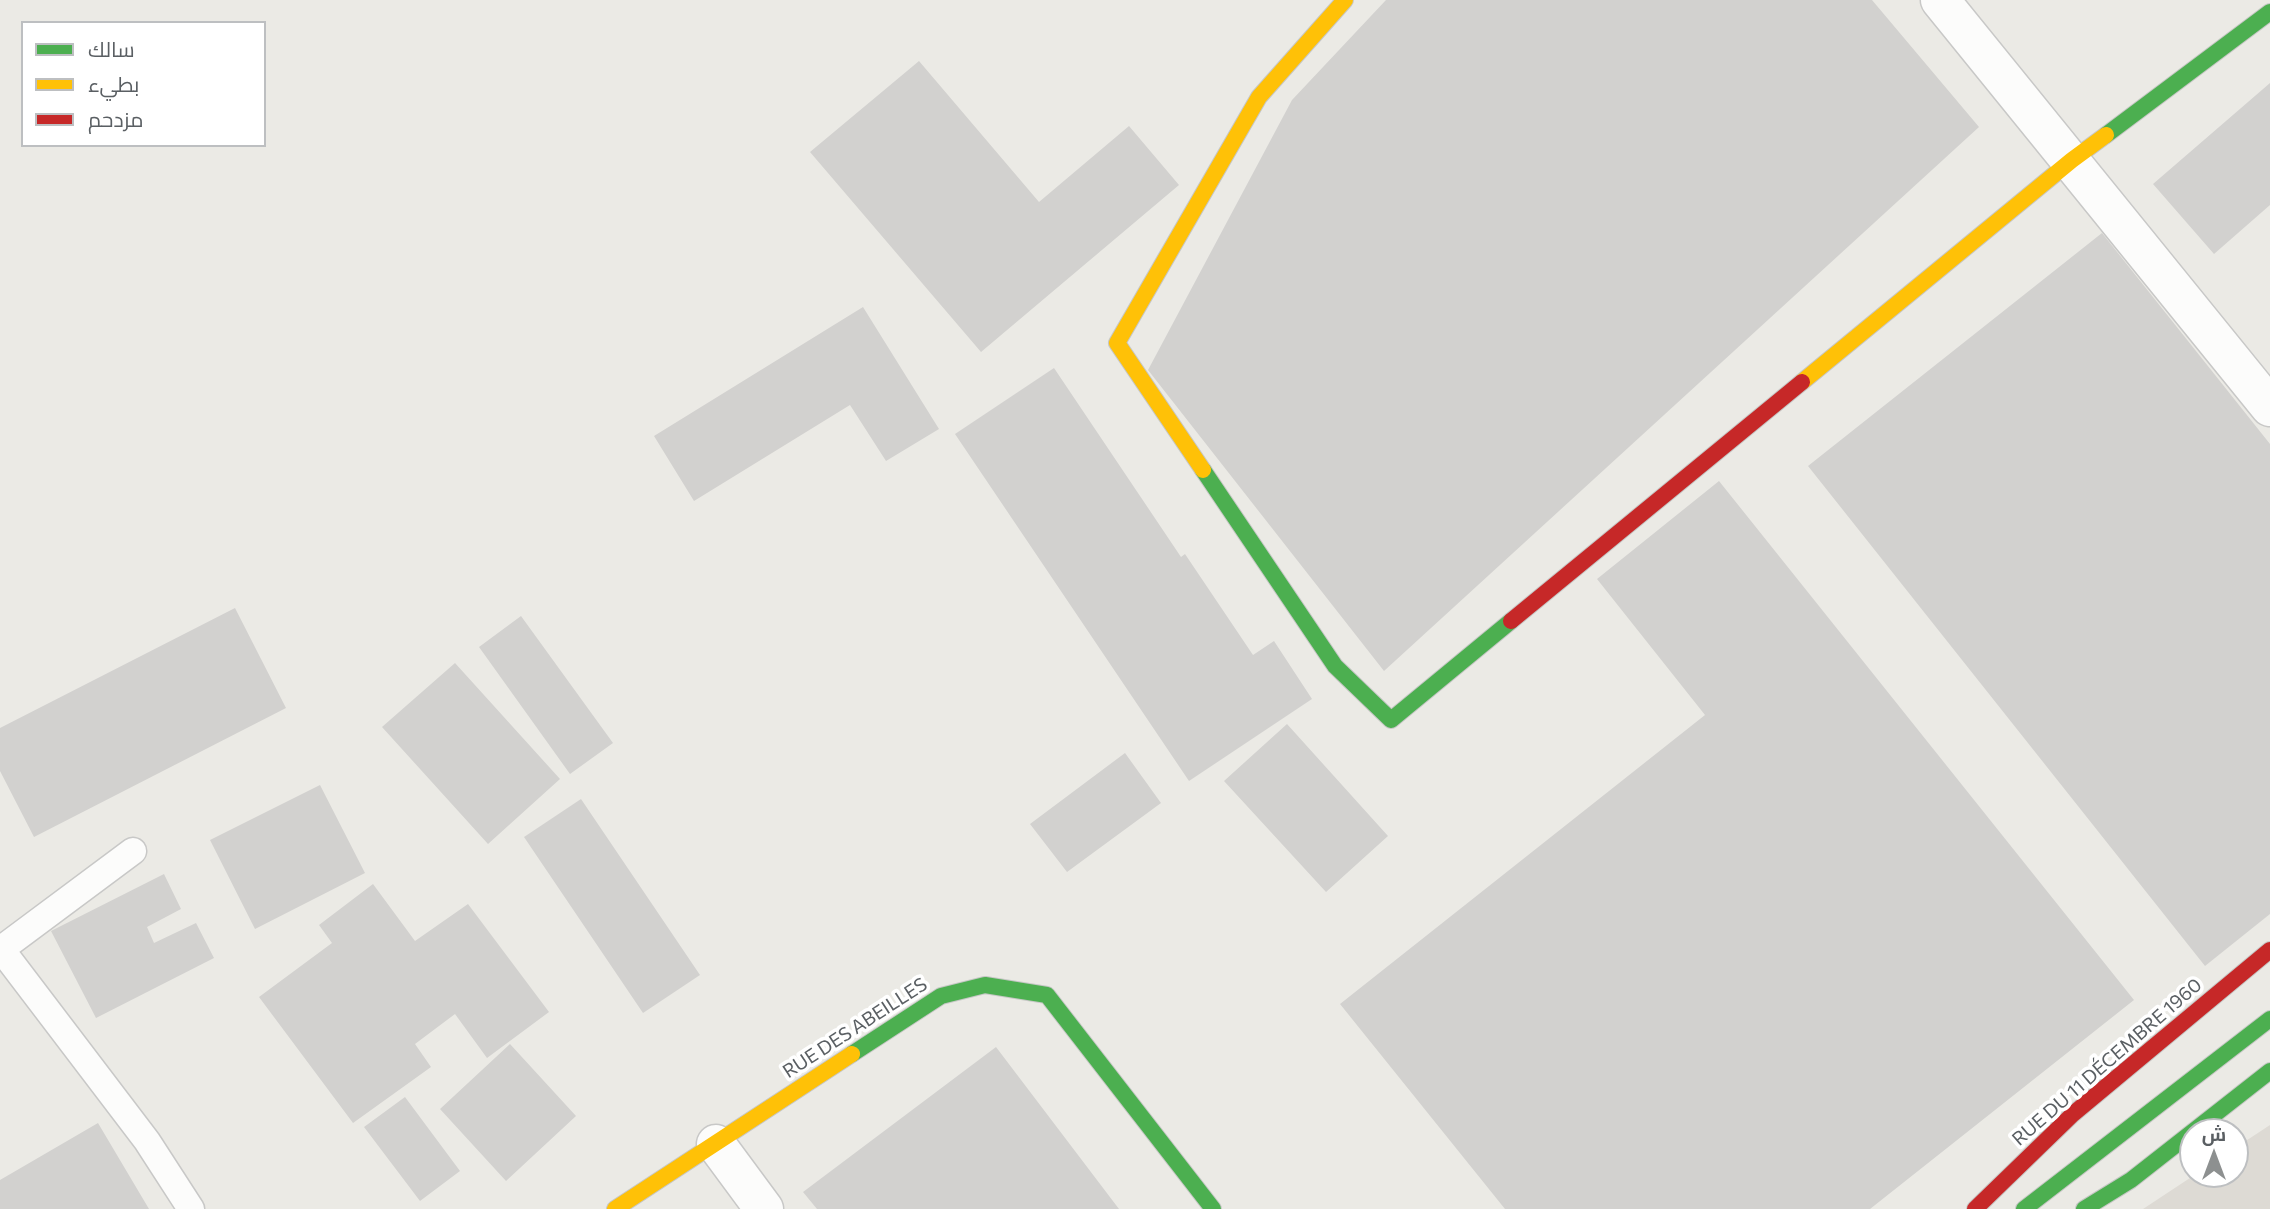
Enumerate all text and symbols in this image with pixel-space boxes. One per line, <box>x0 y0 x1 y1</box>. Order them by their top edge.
legend <box>21 21 266 147</box>
text: سالك <box>88 36 135 61</box>
text: بطيء <box>88 71 139 96</box>
text: مزدحم <box>88 106 143 131</box>
street label: RUE DES ABEILLES <box>779 973 931 1083</box>
street label: RUE DU 11 DÉCEMBRE 1960 <box>2008 973 2206 1151</box>
north arrow <box>2179 1118 2249 1188</box>
text: ش <box>2202 1122 2226 1145</box>

